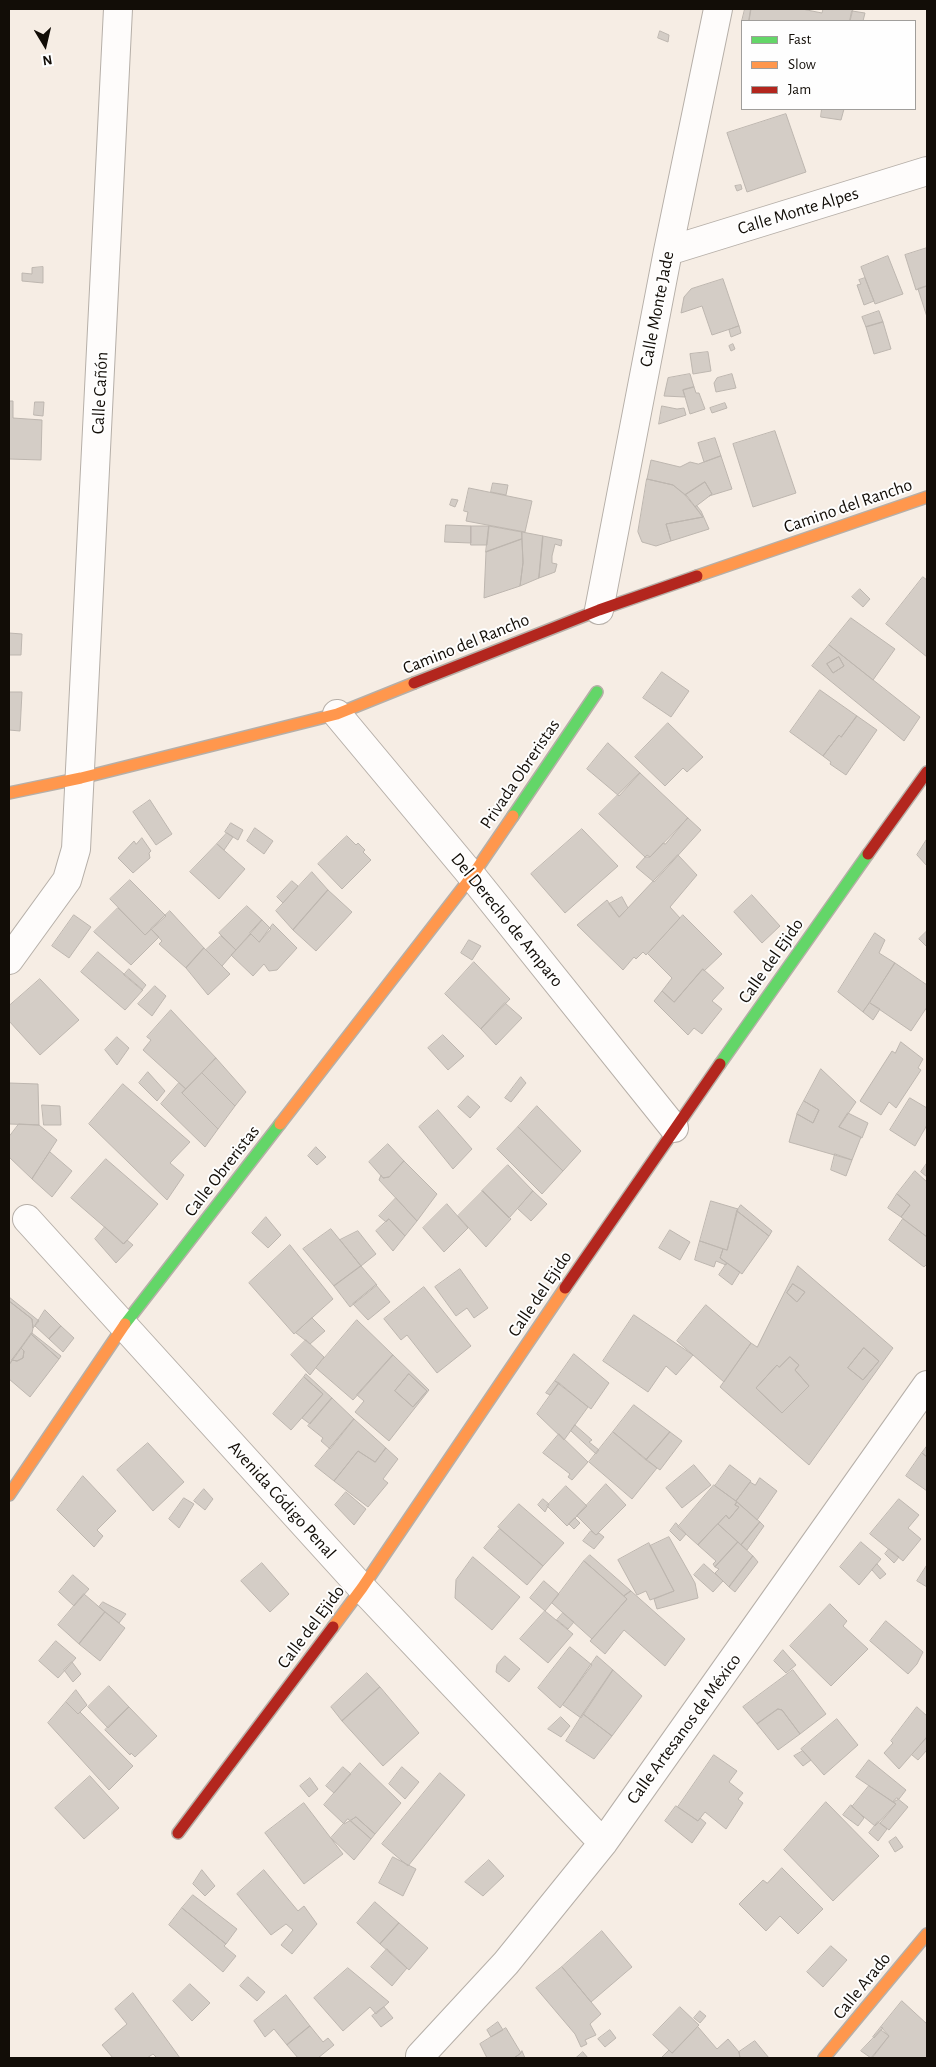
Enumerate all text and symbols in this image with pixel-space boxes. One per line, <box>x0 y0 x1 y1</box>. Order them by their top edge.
north arrow <box>20 20 70 70</box>
legend <box>741 20 916 110</box>
text: Fast <box>788 32 811 47</box>
text: N <box>41 52 53 67</box>
text: Slow <box>788 57 816 72</box>
text: Jam <box>788 82 811 97</box>
street label: Calle Monte Alpes <box>735 182 861 240</box>
street label: Calle Monte Jade <box>635 249 679 369</box>
street label: Calle Cañón <box>87 351 113 435</box>
street label: Camino del Rancho <box>781 474 915 538</box>
street label: Camino del Rancho <box>400 609 532 679</box>
street label: Privada Obreristas <box>475 715 565 833</box>
street label: Del Derecho de Amparo <box>446 848 568 992</box>
street label: Calle del Ejido <box>734 914 808 1008</box>
street label: Calle Obreristas <box>180 1121 264 1221</box>
street label: Calle del Ejido <box>503 1247 577 1341</box>
street label: Avenida Código Penal <box>223 1437 341 1563</box>
street label: Calle del Ejido <box>273 1581 349 1673</box>
street label: Calle Artesanos de México <box>622 1649 746 1809</box>
street label: Calle Arado <box>828 1948 896 2024</box>

